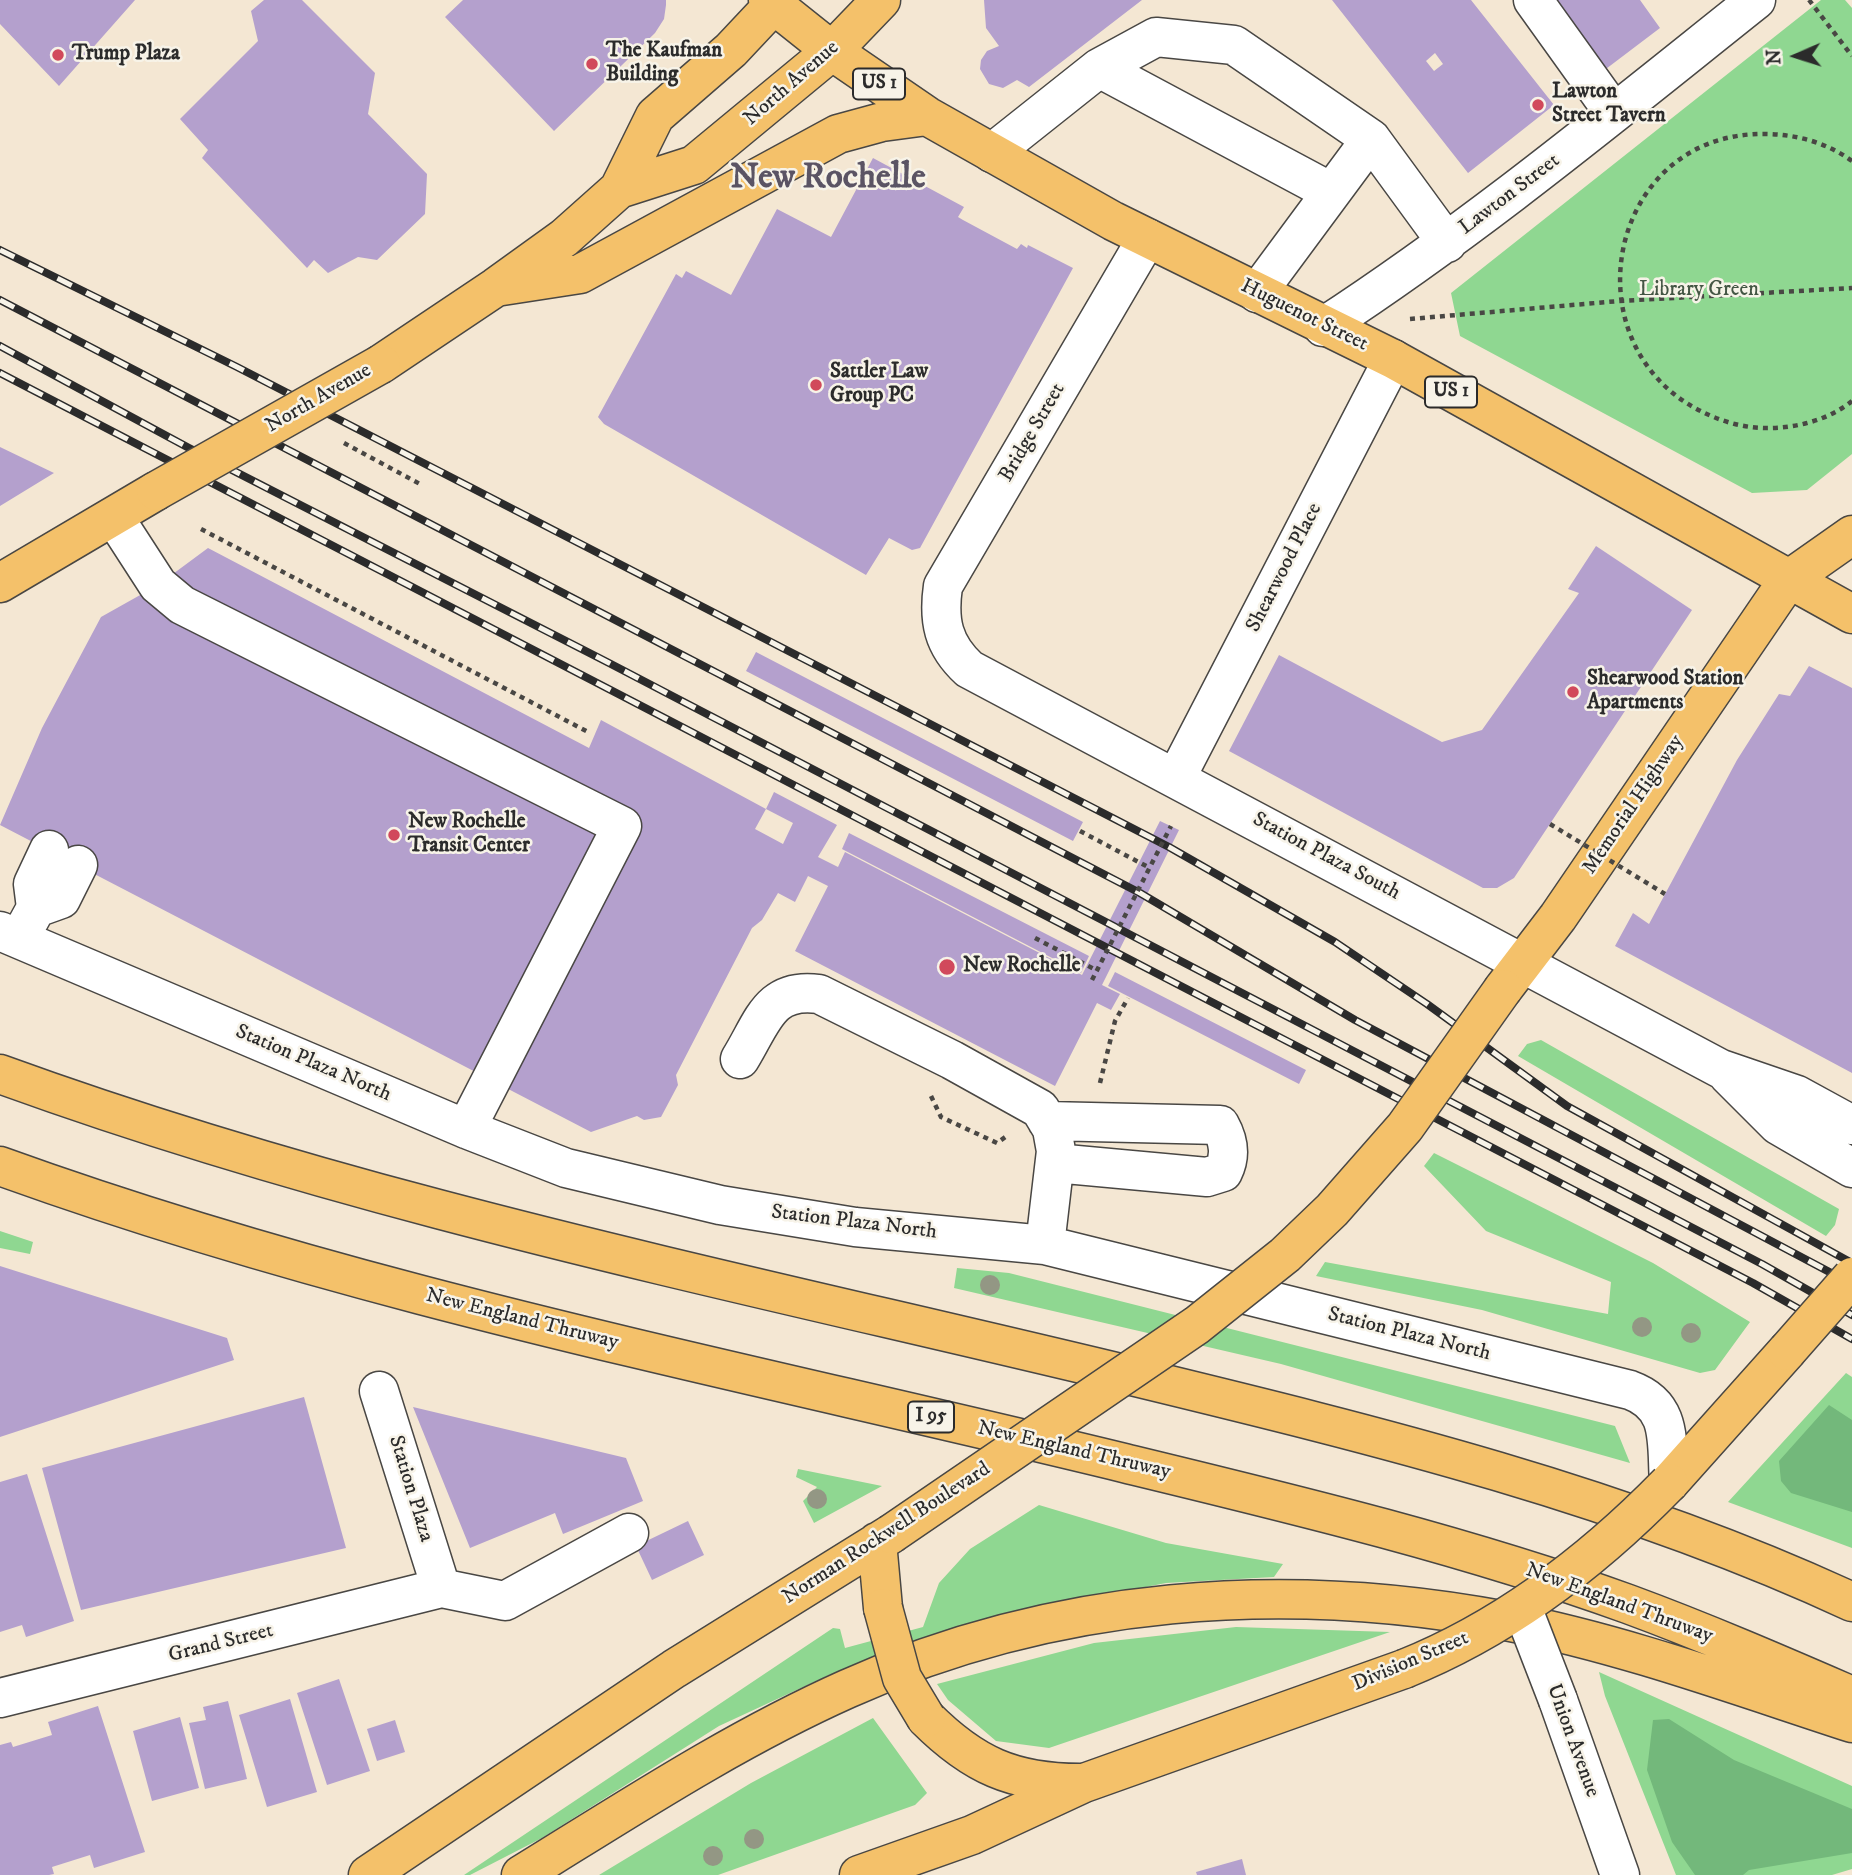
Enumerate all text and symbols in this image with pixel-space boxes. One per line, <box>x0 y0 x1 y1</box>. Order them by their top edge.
north arrow <box>1761 21 1831 91</box>
street label: North Avenue <box>739 36 845 132</box>
place label: The Kaufman Building <box>606 39 722 89</box>
place label: Trump Plaza <box>72 42 180 68</box>
marker: Trump Plaza <box>50 47 66 63</box>
text: N <box>1763 49 1786 66</box>
marker: The Kaufman Building <box>584 56 600 72</box>
road number: US 1 <box>853 68 905 100</box>
place label: Lawton Street Tavern <box>1552 80 1666 130</box>
marker: Lawton Street Tavern <box>1530 97 1546 113</box>
street label: Lawton Street <box>1455 149 1565 241</box>
district label: New Rochelle <box>730 159 926 201</box>
street label: Huguenot Street <box>1236 274 1372 358</box>
park label: Library Green <box>1639 278 1759 304</box>
street label: North Avenue <box>262 359 376 439</box>
place label: Sattler Law Group PC <box>830 360 928 410</box>
road number: US 1 <box>1425 376 1477 408</box>
marker: Sattler Law Group PC <box>808 377 824 393</box>
street label: Bridge Street <box>995 379 1071 487</box>
street label: Shearwood Place <box>1242 499 1328 637</box>
place label: Shearwood Station Apartments <box>1587 667 1743 717</box>
marker: Shearwood Station Apartments <box>1565 684 1581 700</box>
street label: Memorial Highway <box>1578 730 1690 880</box>
street label: Station Plaza South <box>1248 808 1404 906</box>
place label: New Rochelle Transit Center <box>408 810 530 860</box>
marker: New Rochelle Transit Center <box>386 827 402 843</box>
place label: New Rochelle <box>963 954 1080 980</box>
marker: New Rochelle <box>937 957 957 977</box>
street label: Station Plaza North <box>231 1020 395 1108</box>
street label: Station Plaza North <box>770 1200 938 1246</box>
street label: New England Thruway <box>423 1284 621 1356</box>
street label: Station Plaza North <box>1325 1303 1493 1367</box>
road number: I 95 <box>908 1401 954 1432</box>
street label: New England Thruway <box>975 1416 1173 1486</box>
street label: Station Plaza <box>382 1433 438 1545</box>
street label: Norman Rockwell Boulevard <box>778 1457 996 1611</box>
street label: New England Thruway <box>1522 1558 1716 1650</box>
street label: Grand Street <box>166 1619 276 1669</box>
street label: Division Street <box>1349 1626 1473 1698</box>
street label: Union Avenue <box>1540 1681 1604 1801</box>

